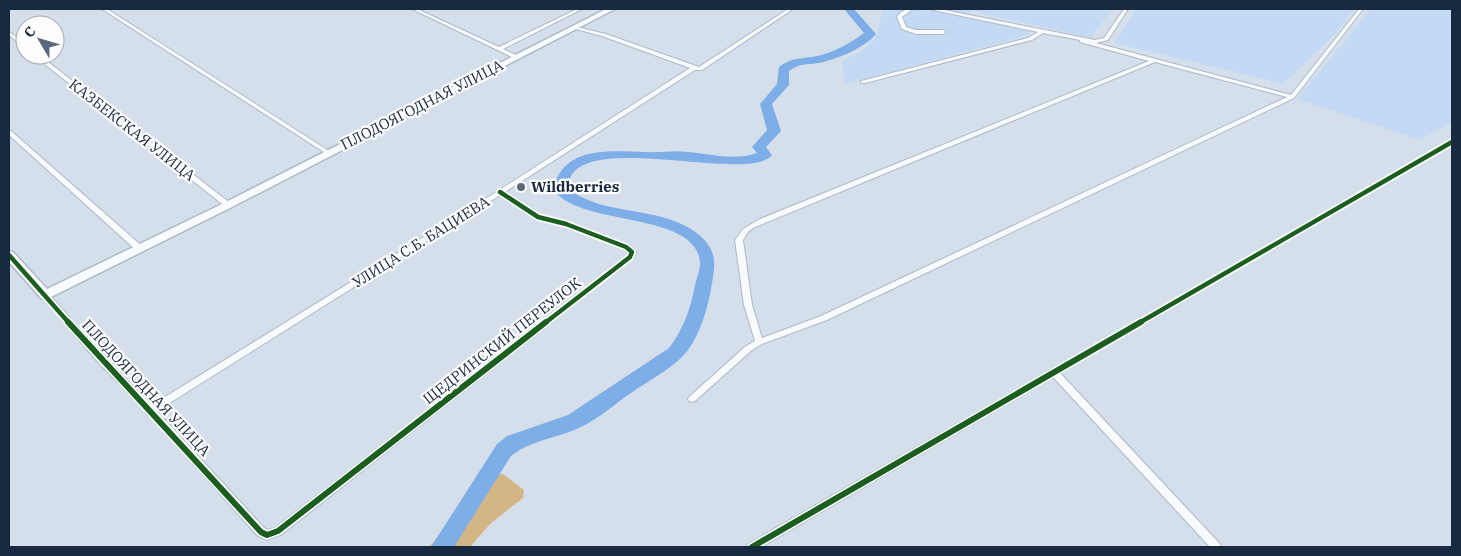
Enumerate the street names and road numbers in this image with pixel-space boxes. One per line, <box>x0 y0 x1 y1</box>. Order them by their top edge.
street label: ПЛОДОЯГОДНАЯ УЛИЦА <box>337 55 507 154</box>
street label: КАЗБЕКСКАЯ УЛИЦА <box>65 74 200 185</box>
street label: УЛИЦА С.Б. БАЦИЕВА <box>349 191 494 292</box>
street label: ЩЕДРИНСКИЙ ПЕРЕУЛОК <box>419 273 585 408</box>
street label: ПЛОДОЯГОДНАЯ УЛИЦА <box>78 315 215 461</box>

